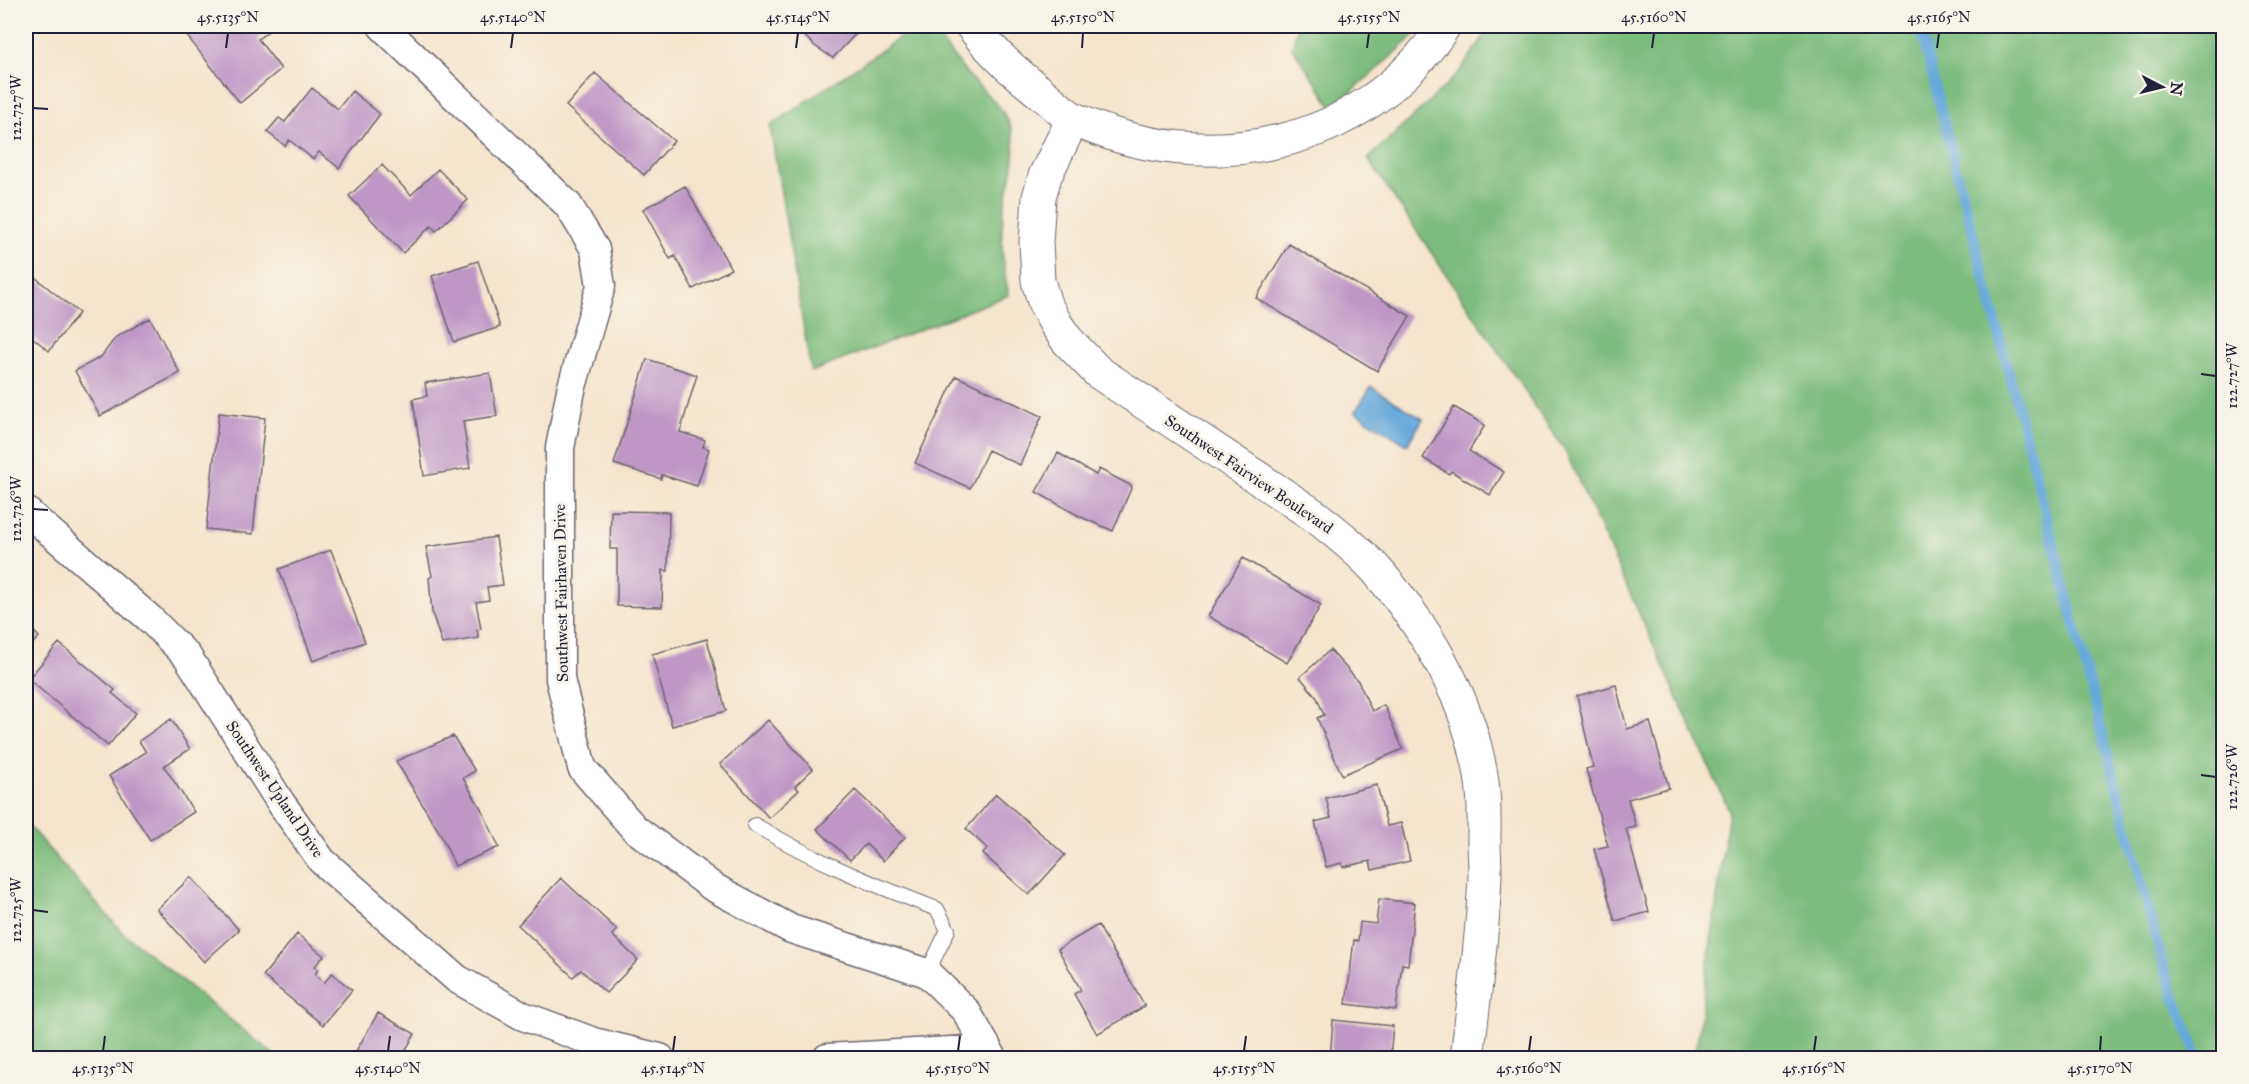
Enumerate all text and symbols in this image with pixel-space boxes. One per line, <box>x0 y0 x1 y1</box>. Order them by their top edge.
text: 45.5135°N <box>197 8 259 26</box>
text: 45.5140°N <box>480 8 546 26</box>
text: 45.5145°N <box>766 8 830 26</box>
text: 45.5150°N <box>1051 8 1116 26</box>
text: 45.5155°N <box>1338 8 1401 26</box>
text: 45.5160°N <box>1621 8 1687 26</box>
text: 45.5165°N <box>1907 8 1971 26</box>
north arrow <box>2132 57 2192 117</box>
text: 122.727°W <box>7 74 25 141</box>
text: N <box>2166 81 2187 97</box>
text: 122.727°W <box>2223 342 2241 409</box>
street label: Southwest Fairview Boulevard <box>1161 411 1337 537</box>
text: 122.726°W <box>7 475 25 542</box>
street label: Southwest Fairhaven Drive <box>550 503 572 682</box>
street label: Southwest Upland Drive <box>222 717 328 861</box>
text: 122.726°W <box>2223 743 2241 810</box>
text: 122.725°W <box>7 877 25 943</box>
text: 45.5135°N <box>72 1059 134 1077</box>
text: 45.5140°N <box>355 1059 421 1077</box>
text: 45.5145°N <box>641 1059 705 1077</box>
text: 45.5150°N <box>926 1059 991 1077</box>
text: 45.5155°N <box>1213 1059 1276 1077</box>
text: 45.5160°N <box>1496 1059 1562 1077</box>
text: 45.5165°N <box>1782 1059 1846 1077</box>
text: 45.5170°N <box>2067 1059 2133 1077</box>

